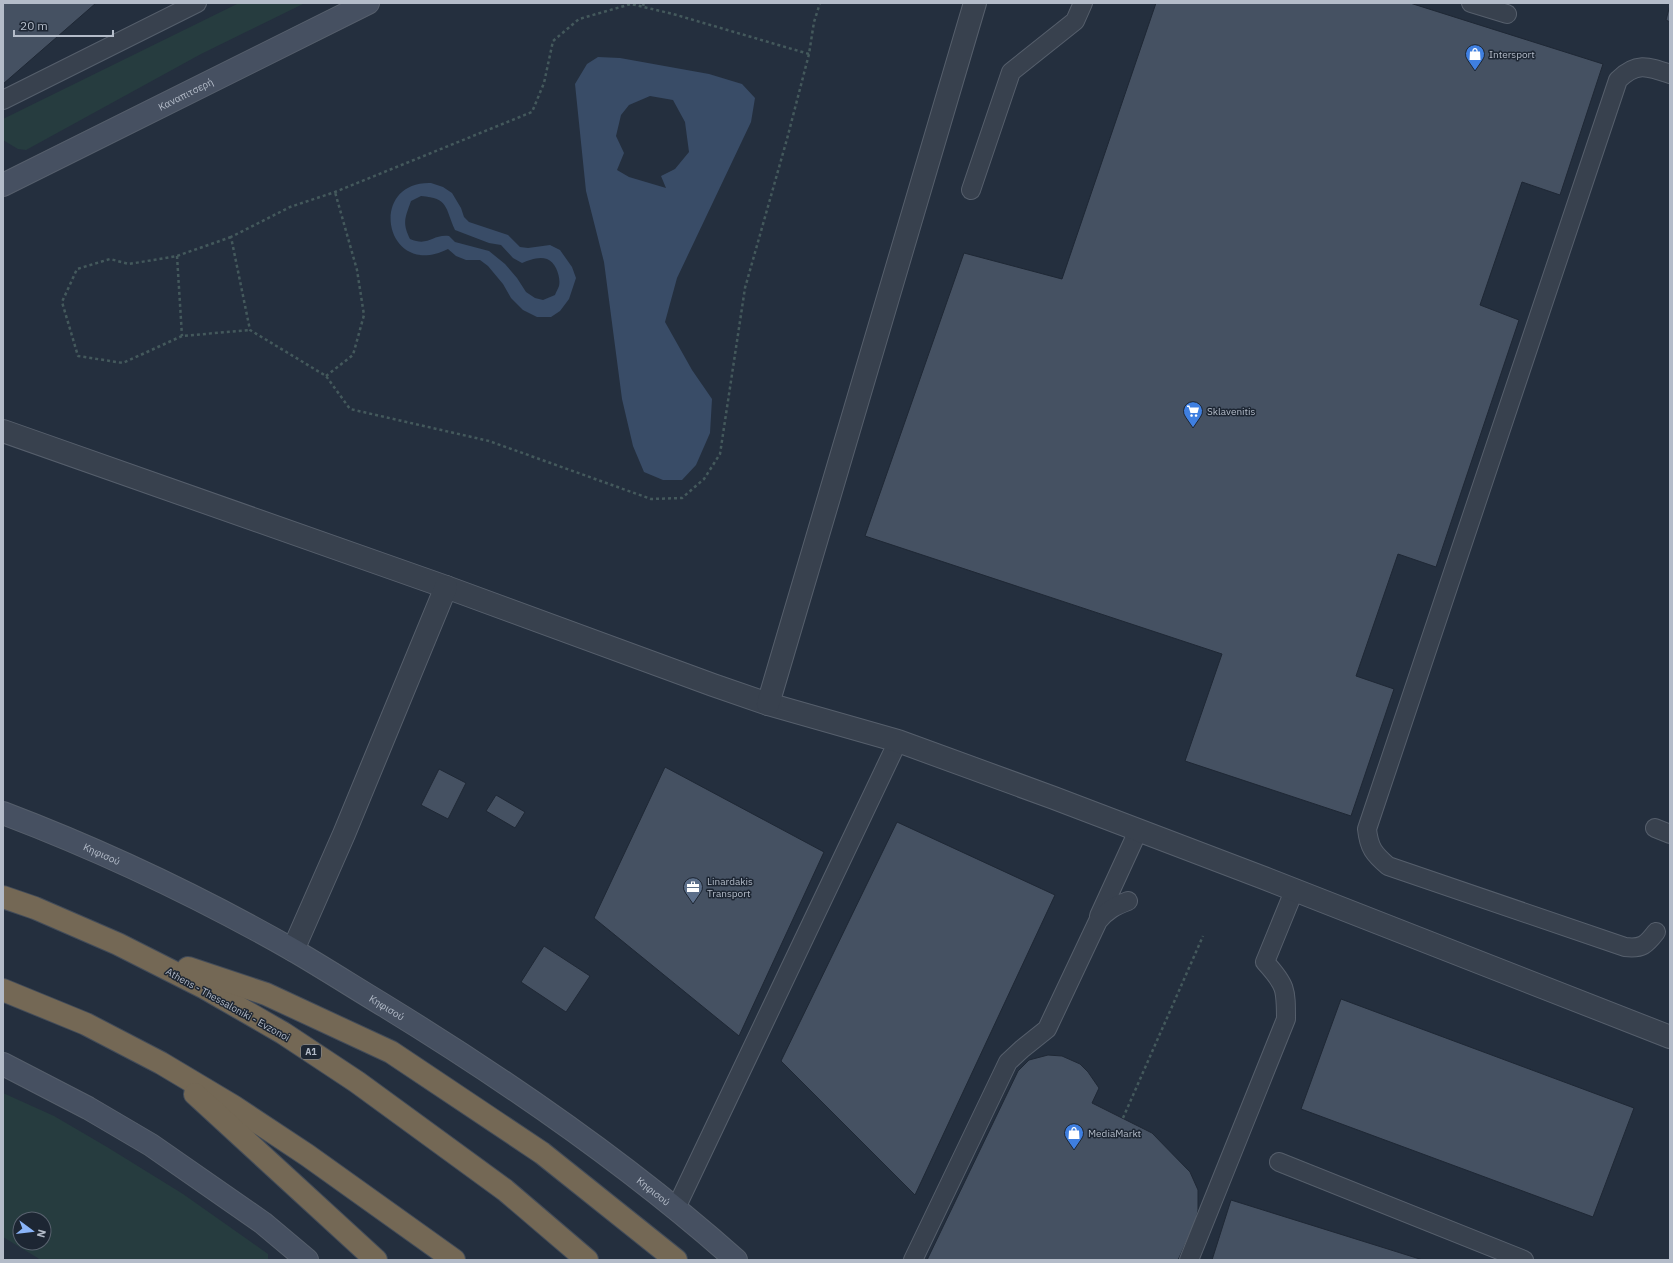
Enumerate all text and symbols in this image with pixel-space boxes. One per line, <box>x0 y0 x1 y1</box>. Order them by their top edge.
scale bar <box>14 12 113 38</box>
text: 20 m <box>20 18 48 33</box>
shop icon: Intersport <box>1464 43 1486 71</box>
place label: Intersport <box>1489 48 1535 61</box>
street label: Καναπιτσερή <box>156 75 216 114</box>
supermarket icon: Sklavenitis <box>1182 400 1204 428</box>
place label: Sklavenitis <box>1207 405 1256 418</box>
street label: Κηφισού <box>81 840 122 868</box>
place label: Linardakis Transport <box>707 875 753 900</box>
office icon: Linardakis Transport <box>682 876 704 904</box>
street label: Athens - Thessaloniki - Evzonoi <box>163 965 292 1044</box>
street label: Κηφισού <box>367 992 407 1023</box>
road number: Α1 <box>301 1045 321 1059</box>
shop icon: MediaMarkt <box>1063 1122 1085 1150</box>
place label: MediaMarkt <box>1088 1127 1142 1140</box>
street label: Κηφισού <box>634 1174 673 1209</box>
north arrow <box>12 1211 52 1251</box>
text: N <box>34 1228 49 1239</box>

